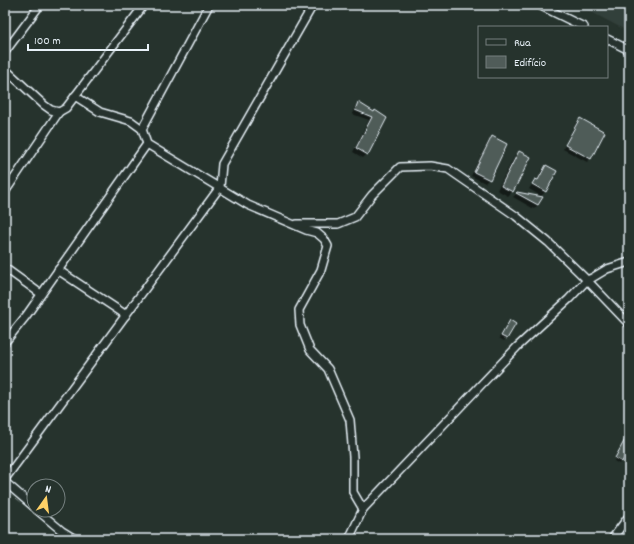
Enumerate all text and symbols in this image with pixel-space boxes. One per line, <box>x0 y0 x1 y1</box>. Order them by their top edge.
scale bar <box>28 26 148 52</box>
legend <box>478 26 608 78</box>
text: 100 m <box>34 33 61 50</box>
text: Rua <box>514 35 531 52</box>
text: Edifício <box>514 55 546 72</box>
north arrow <box>26 478 66 518</box>
text: N <box>43 482 53 499</box>

